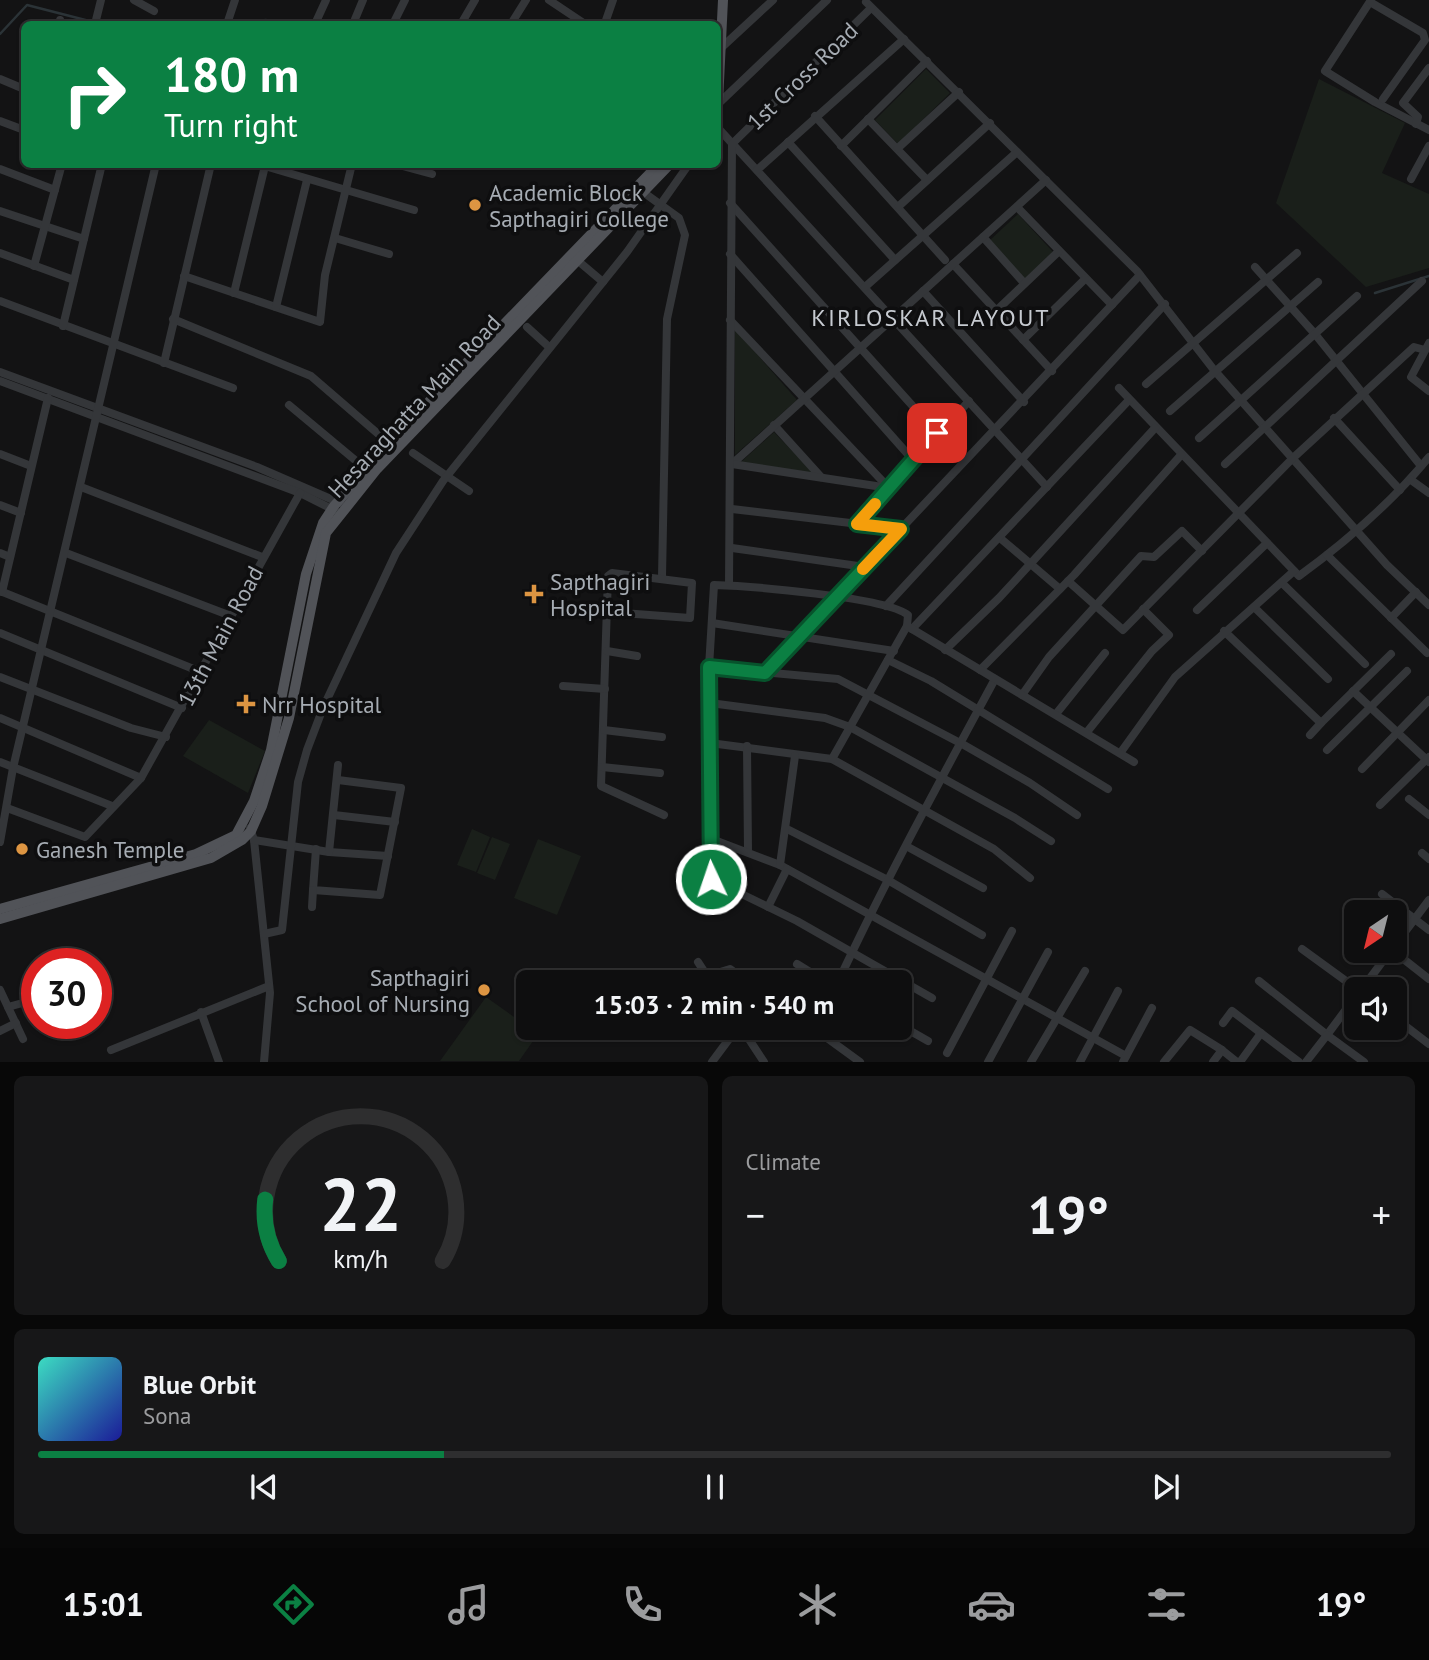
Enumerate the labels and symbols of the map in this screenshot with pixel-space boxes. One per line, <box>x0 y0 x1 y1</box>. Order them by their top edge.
street label: 1st Cross Road <box>740 16 864 136</box>
place label: Academic Block Sapthagiri College <box>489 178 669 233</box>
marker: Academic Block Sapthagiri College <box>467 197 483 213</box>
district label: KIRLOSKAR LAYOUT <box>811 302 1051 333</box>
street label: Hesaraghatta Main Road <box>322 308 506 504</box>
pin <box>907 403 967 463</box>
street label: 13th Main Road <box>171 561 269 711</box>
place label: Sapthagiri Hospital <box>550 567 650 622</box>
marker: Sapthagiri Hospital <box>524 584 544 604</box>
place label: Nrr Hospital <box>262 690 382 719</box>
marker: Nrr Hospital <box>236 694 256 714</box>
place label: Ganesh Temple <box>36 835 184 864</box>
marker: Ganesh Temple <box>14 841 30 857</box>
position arrow <box>674 842 748 916</box>
north arrow <box>1344 900 1407 962</box>
speed limit sign: 30 <box>21 948 112 1039</box>
place label: Sapthagiri School of Nursing <box>295 963 470 1018</box>
marker: Sapthagiri School of Nursing <box>476 982 492 998</box>

